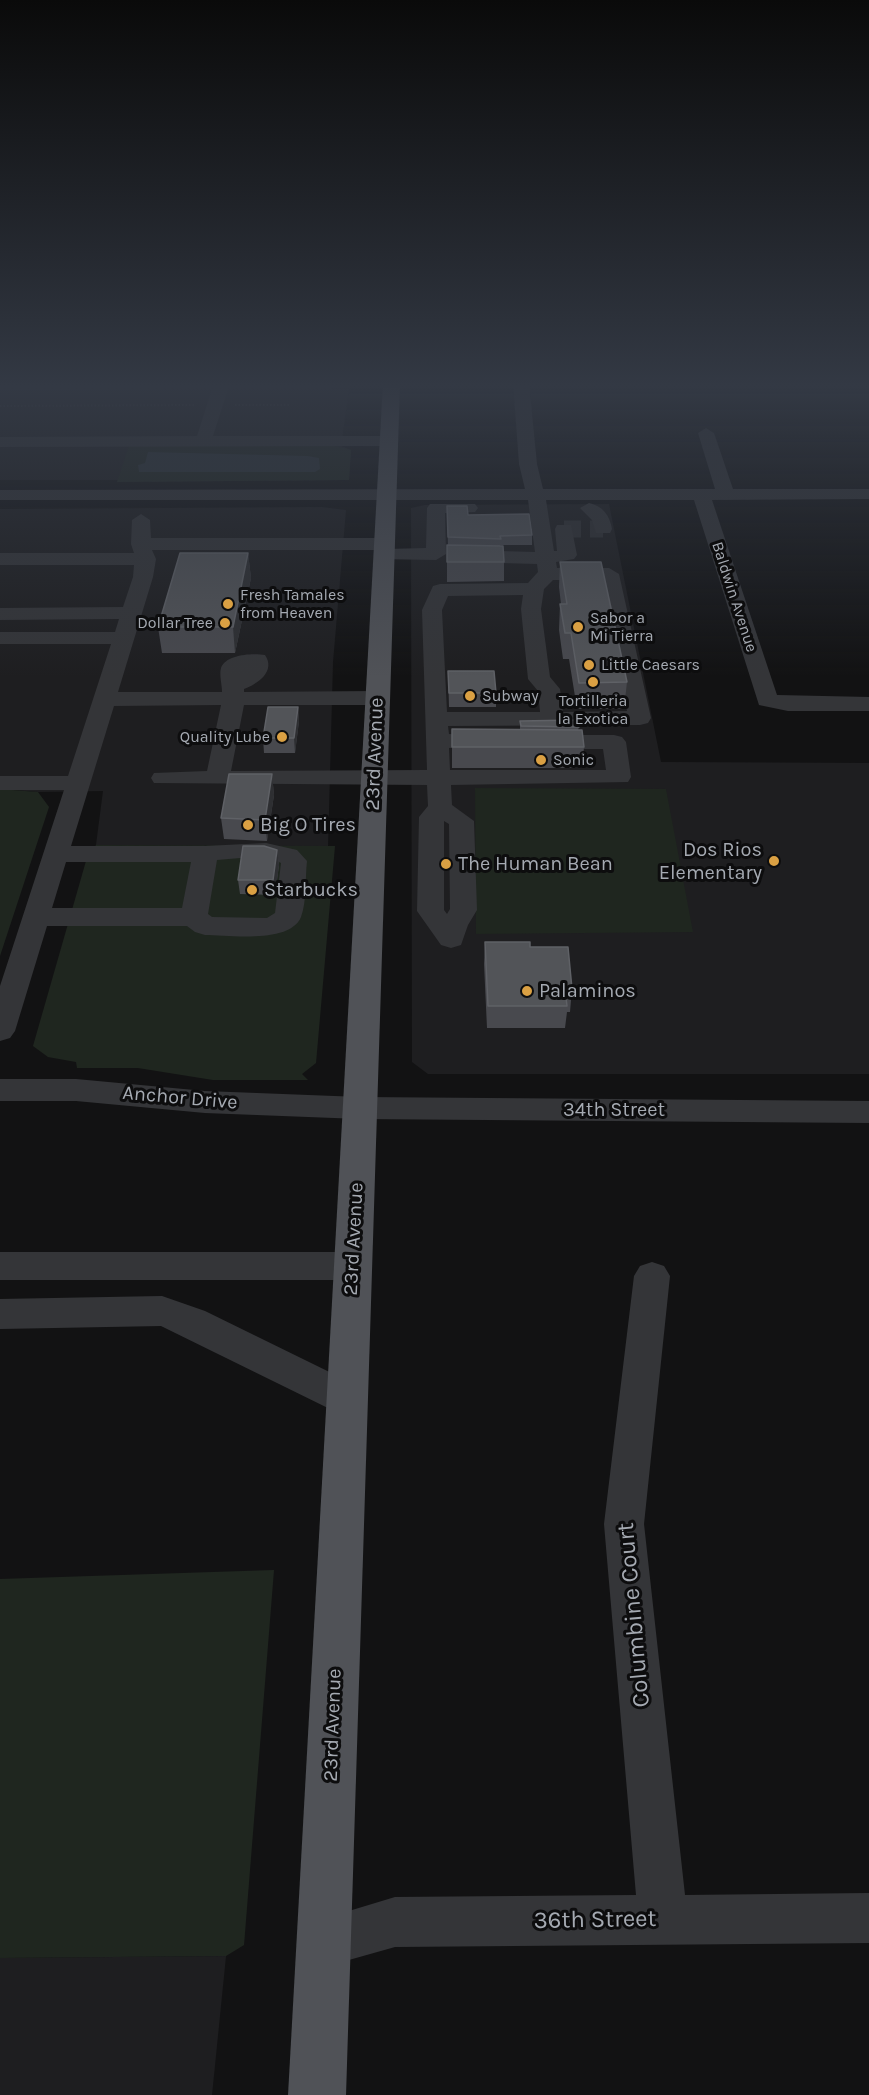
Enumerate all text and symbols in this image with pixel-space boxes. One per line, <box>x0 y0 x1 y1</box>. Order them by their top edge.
street label: Baldwin Avenue <box>707 539 761 655</box>
place label: Fresh Tamales from Heaven <box>240 585 345 623</box>
marker: Fresh Tamales from Heaven <box>221 597 235 611</box>
place label: Sabor a Mi Tierra <box>590 608 653 646</box>
place label: Dollar Tree <box>137 613 213 633</box>
marker: Dollar Tree <box>218 616 232 630</box>
marker: Sabor a Mi Tierra <box>571 620 585 634</box>
place label: Little Caesars <box>601 655 700 675</box>
marker: Little Caesars <box>582 658 596 672</box>
marker: Tortilleria la Exotica <box>586 675 600 689</box>
place label: Subway <box>482 686 539 706</box>
marker: Subway <box>463 689 477 703</box>
place label: Tortilleria la Exotica <box>558 691 628 729</box>
street label: 23rd Avenue <box>361 697 389 811</box>
place label: Quality Lube <box>180 727 270 747</box>
marker: Quality Lube <box>275 730 289 744</box>
place label: Sonic <box>553 750 594 770</box>
marker: Sonic <box>534 753 548 767</box>
place label: Big O Tires <box>260 813 356 837</box>
marker: Big O Tires <box>241 818 255 832</box>
place label: Dos Rios Elementary <box>659 838 762 885</box>
place label: The Human Bean <box>458 852 613 876</box>
marker: Dos Rios Elementary <box>767 854 781 868</box>
marker: The Human Bean <box>439 857 453 871</box>
place label: Starbucks <box>264 878 358 902</box>
marker: Starbucks <box>245 883 259 897</box>
place label: Palaminos <box>539 979 636 1003</box>
marker: Palaminos <box>520 984 534 998</box>
street label: Anchor Drive <box>121 1081 239 1115</box>
street label: 34th Street <box>563 1098 665 1122</box>
street label: 23rd Avenue <box>339 1182 369 1296</box>
street label: Columbine Court <box>612 1521 656 1709</box>
street label: 23rd Avenue <box>319 1668 347 1782</box>
street label: 36th Street <box>533 1905 657 1935</box>

